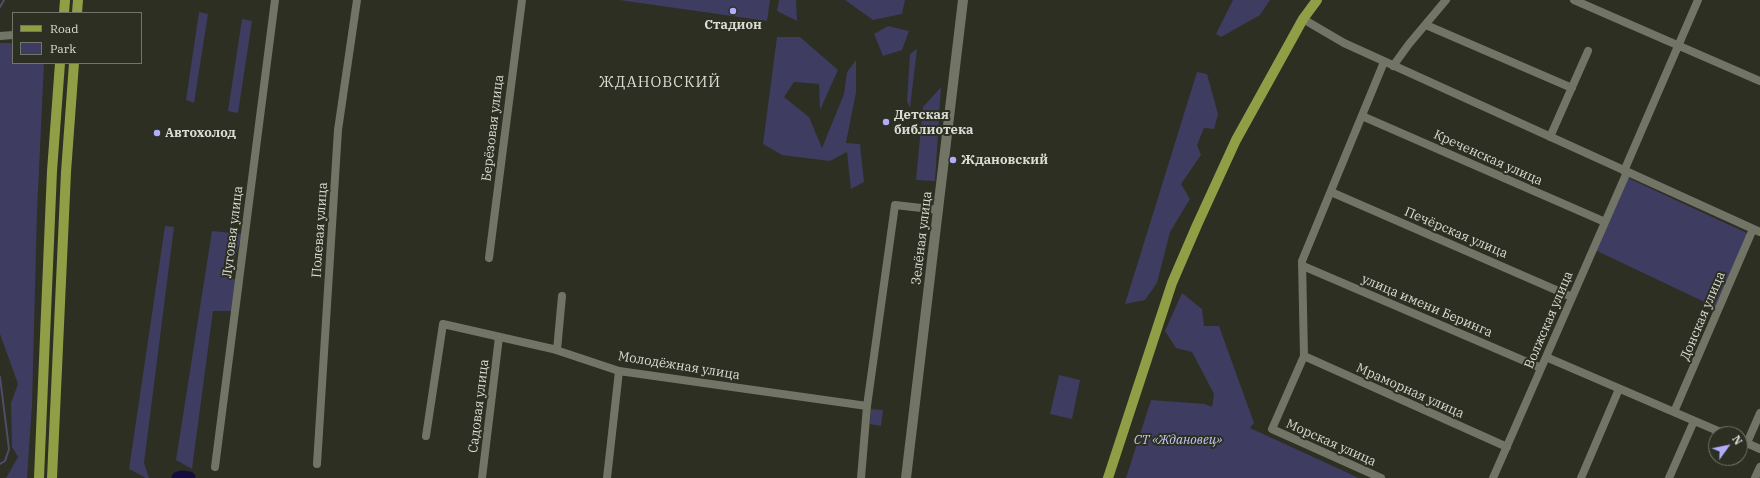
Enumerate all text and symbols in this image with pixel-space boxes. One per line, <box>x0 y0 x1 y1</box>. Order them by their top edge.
marker: Стадион <box>728 6 738 16</box>
legend <box>12 12 142 64</box>
place label: Стадион <box>704 17 762 33</box>
text: Road <box>50 21 79 36</box>
text: Park <box>50 41 76 56</box>
street label: Берёзовая улица <box>479 74 507 182</box>
district label: ЖДАНОВСКИЙ <box>599 74 721 92</box>
place label: Детская библиотека <box>894 107 973 138</box>
marker: Детская библиотека <box>881 117 891 127</box>
place label: Автохолод <box>165 125 236 141</box>
street label: Креченская улица <box>1431 127 1545 189</box>
marker: Автохолод <box>152 128 162 138</box>
place label: Ждановский <box>961 152 1048 168</box>
marker: Ждановский <box>948 155 958 165</box>
street label: Полевая улица <box>309 182 331 278</box>
street label: Луговая улица <box>220 185 246 279</box>
street label: Зелёная улица <box>909 190 935 286</box>
street label: Печёрская улица <box>1402 204 1510 262</box>
street label: Волжская улица <box>1521 269 1577 371</box>
street label: Донская улица <box>1677 269 1729 363</box>
street label: улица имени Беринга <box>1359 271 1495 341</box>
street label: Молодёжная улица <box>617 349 741 383</box>
street label: Садовая улица <box>466 358 492 454</box>
street label: Мраморная улица <box>1354 360 1466 422</box>
street label: Морская улица <box>1283 416 1379 470</box>
north arrow <box>1708 426 1748 466</box>
park label: СТ «Ждановец» <box>1134 432 1222 448</box>
text: N <box>1729 433 1745 447</box>

